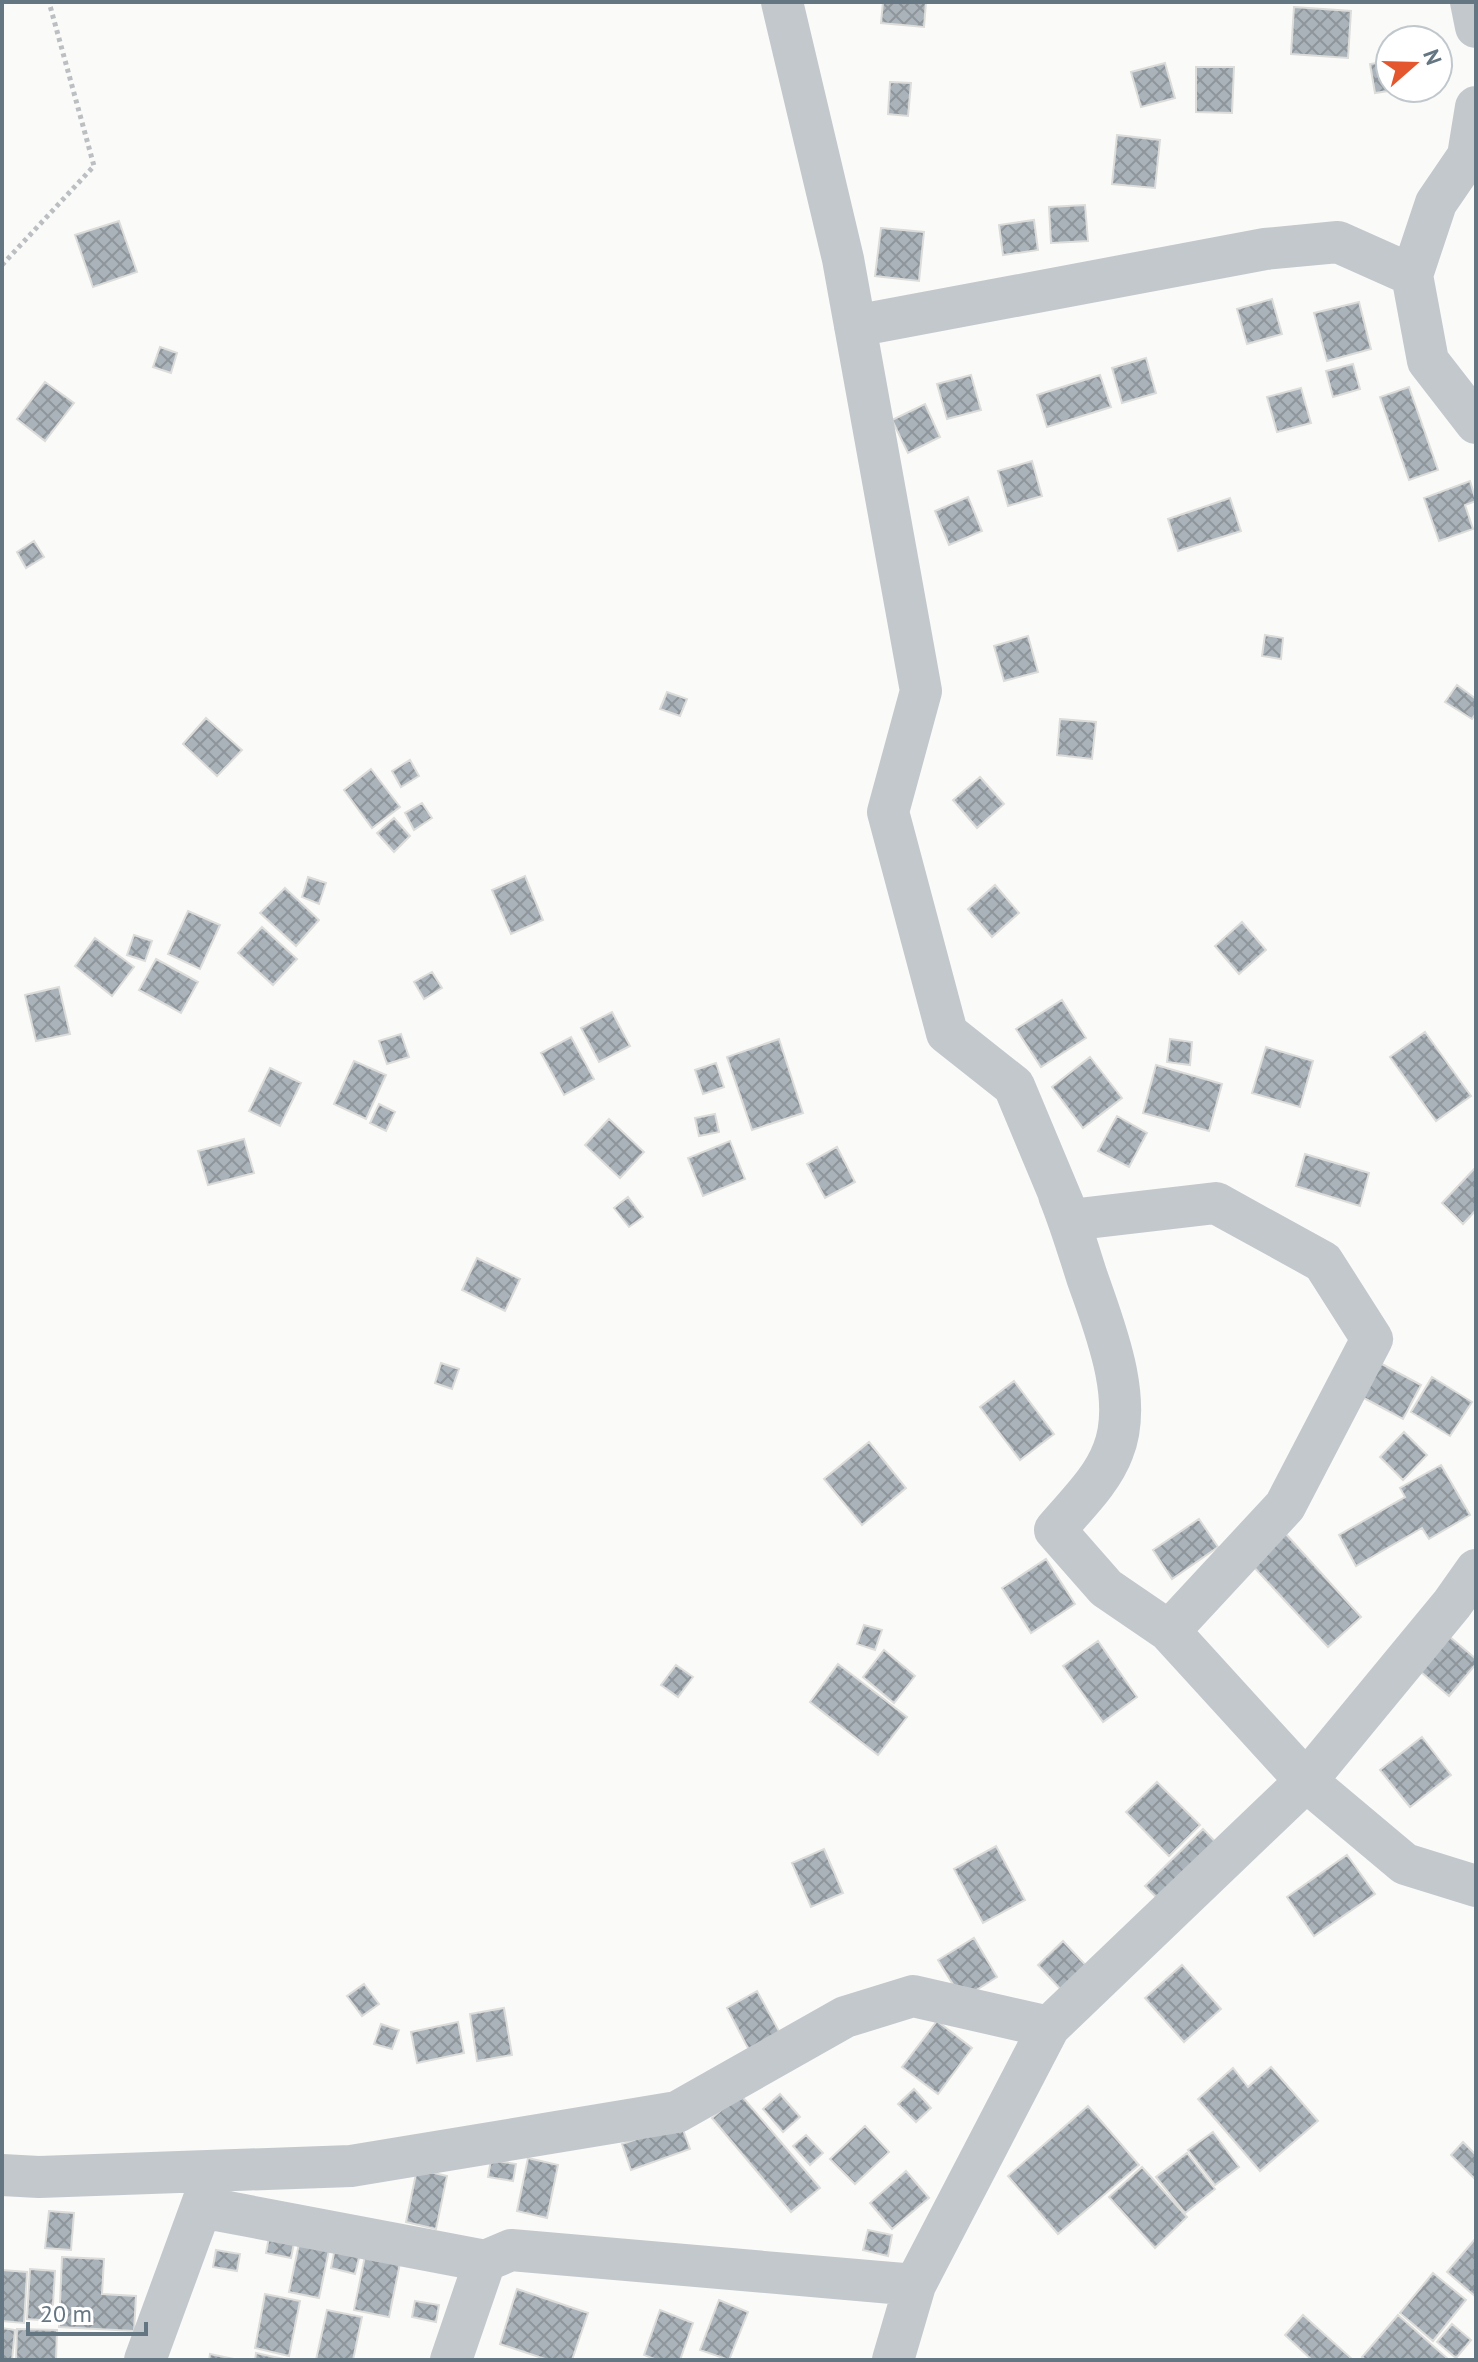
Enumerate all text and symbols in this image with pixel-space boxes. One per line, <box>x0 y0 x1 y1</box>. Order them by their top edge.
north arrow <box>1374 24 1454 104</box>
text: N <box>1417 46 1448 69</box>
scale bar <box>28 2286 146 2336</box>
text: 20 m <box>40 2298 92 2329</box>

